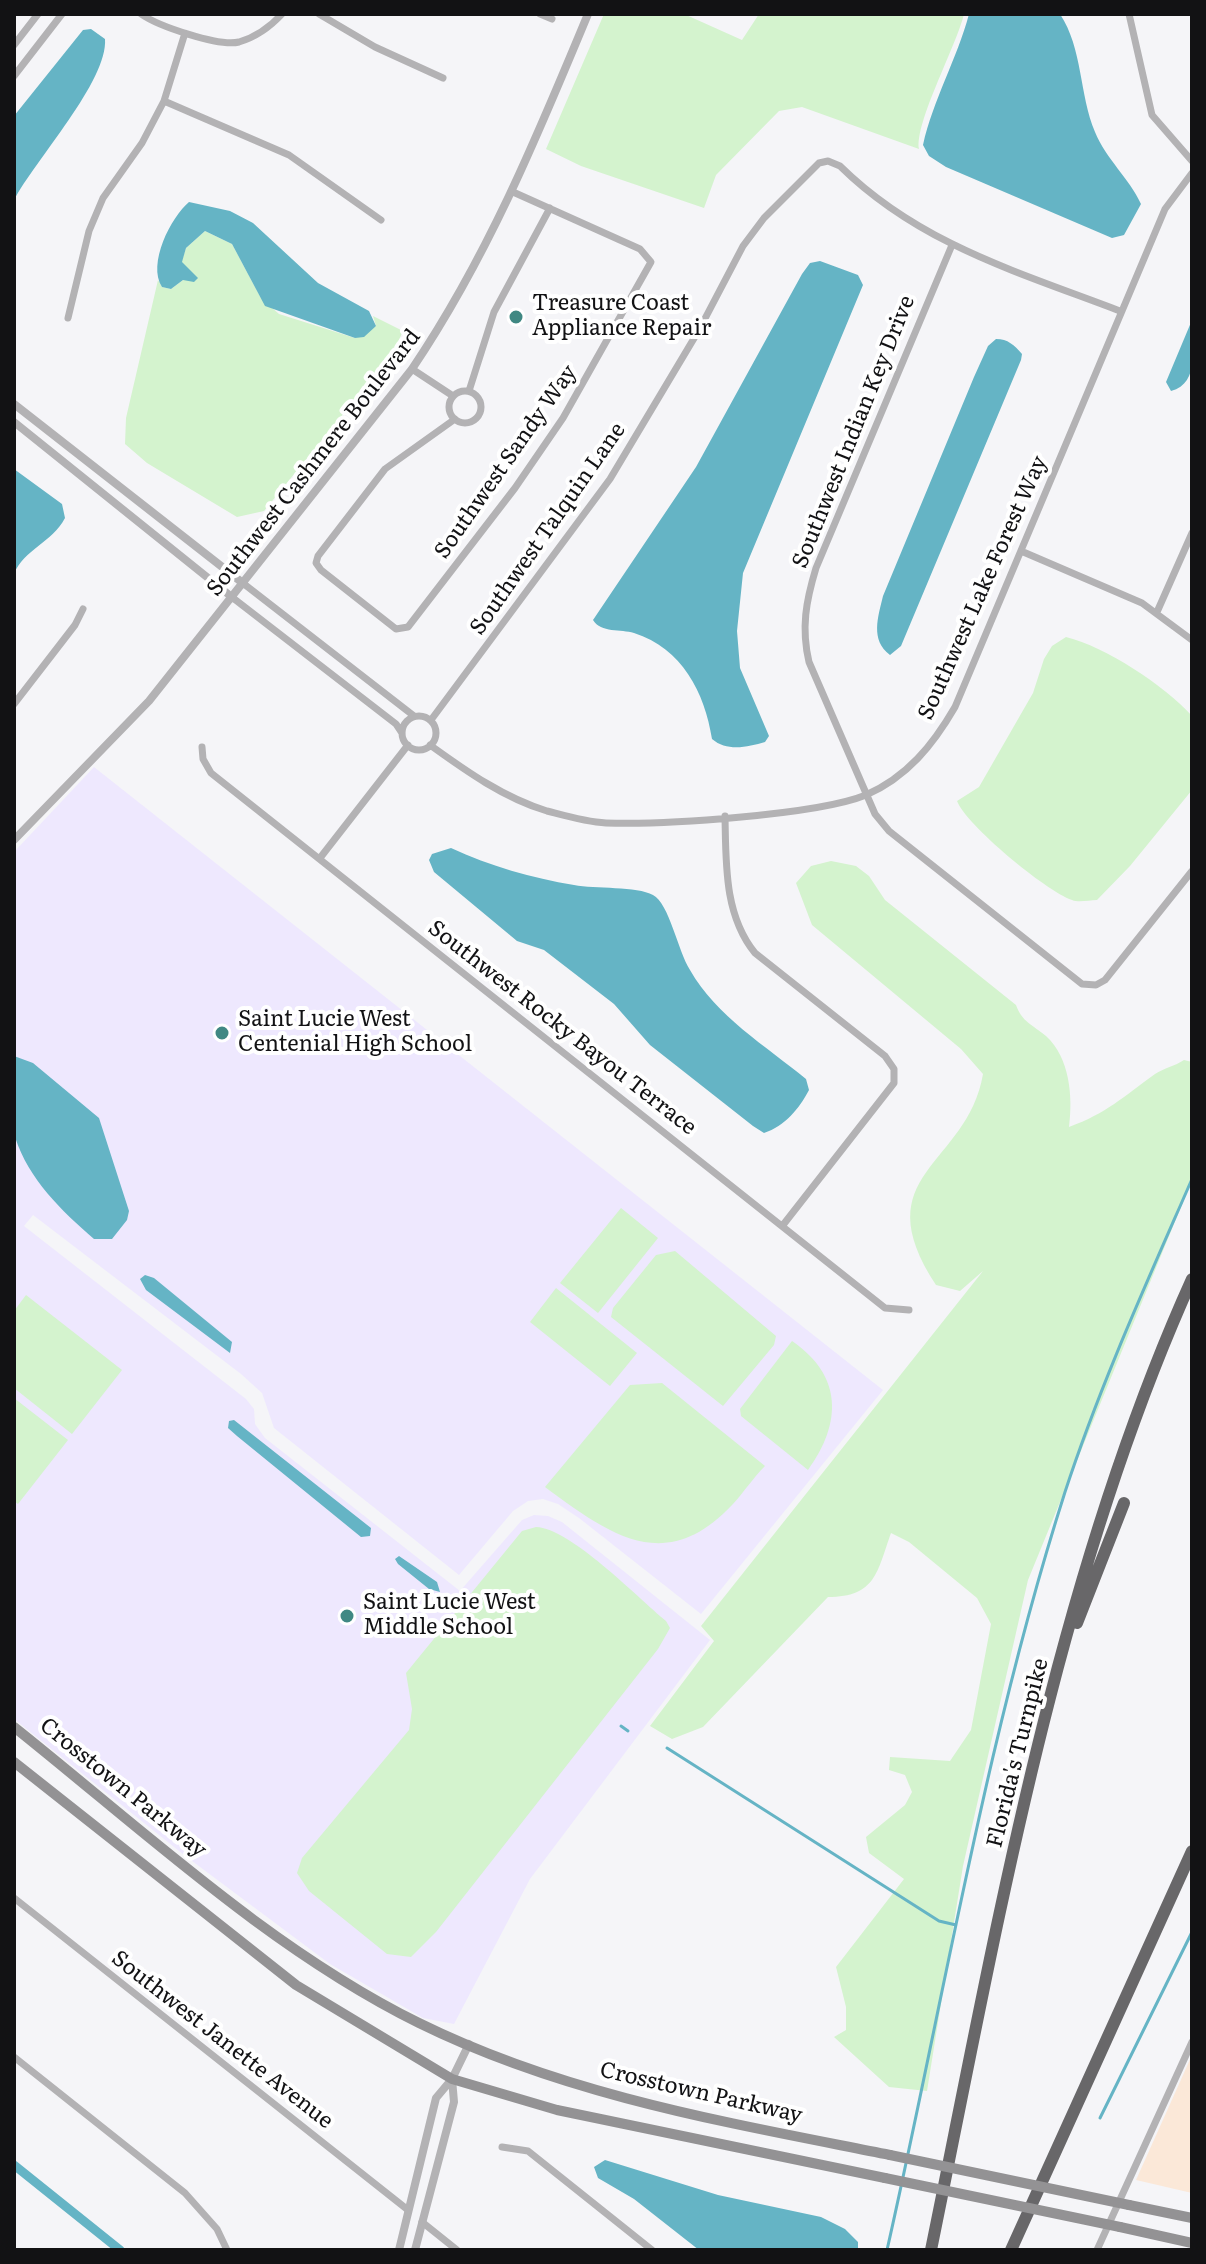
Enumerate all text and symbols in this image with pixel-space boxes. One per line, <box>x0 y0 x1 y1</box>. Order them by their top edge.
place label: Treasure Coast Appliance Repair <box>532 291 711 342</box>
street label: Southwest Indian Key Drive <box>787 292 921 572</box>
marker: Treasure Coast Appliance Repair <box>507 308 525 326</box>
street label: Southwest Cashmere Boulevard <box>202 324 426 602</box>
street label: Southwest Sandy Way <box>429 360 583 564</box>
street label: Southwest Talquin Lane <box>465 418 631 640</box>
street label: Southwest Lake Forest Way <box>913 452 1053 724</box>
street label: Southwest Rocky Bayou Terrace <box>423 915 701 1141</box>
place label: Saint Lucie West Centenial High School <box>238 1007 472 1058</box>
marker: Saint Lucie West Centenial High School <box>213 1024 231 1042</box>
place label: Saint Lucie West Middle School <box>363 1590 536 1642</box>
marker: Saint Lucie West Middle School <box>338 1607 356 1625</box>
street label: Florida's Turnpike <box>982 1656 1054 1850</box>
street label: Crosstown Parkway <box>34 1713 212 1863</box>
street label: Southwest Janette Avenue <box>106 1945 338 2135</box>
street label: Crosstown Parkway <box>597 2057 805 2129</box>

